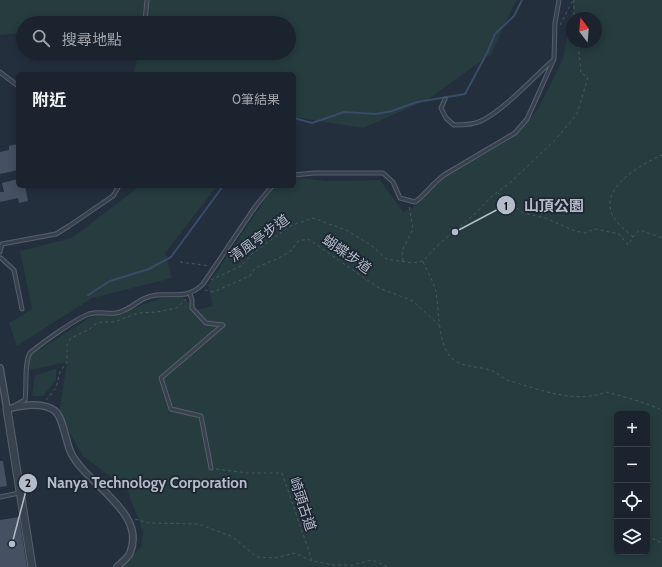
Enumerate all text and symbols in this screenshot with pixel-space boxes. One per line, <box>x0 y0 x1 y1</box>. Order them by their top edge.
north arrow <box>566 12 602 48</box>
search box <box>16 16 296 60</box>
icon: search <box>30 27 52 49</box>
text: 搜尋地點 <box>62 31 122 49</box>
text: 附近 <box>32 90 66 110</box>
text: 0筆結果 <box>232 91 280 107</box>
callout: 山頂公園 <box>496 192 592 219</box>
text: 山頂公園 <box>524 197 584 215</box>
text: 1 <box>504 198 508 213</box>
street label: 清風亭步道 <box>225 210 293 266</box>
street label: 蝴蝶步道 <box>319 231 375 277</box>
map controls <box>614 411 650 555</box>
button: + <box>614 411 650 447</box>
button: − <box>614 447 650 483</box>
callout: Nanya Technology Corporation <box>18 469 255 496</box>
text: Nanya Technology Corporation <box>47 474 247 492</box>
text: 2 <box>25 475 31 490</box>
street label: 崎頭古道 <box>286 475 320 533</box>
button: locate <box>614 483 650 519</box>
button: layers <box>614 519 650 555</box>

